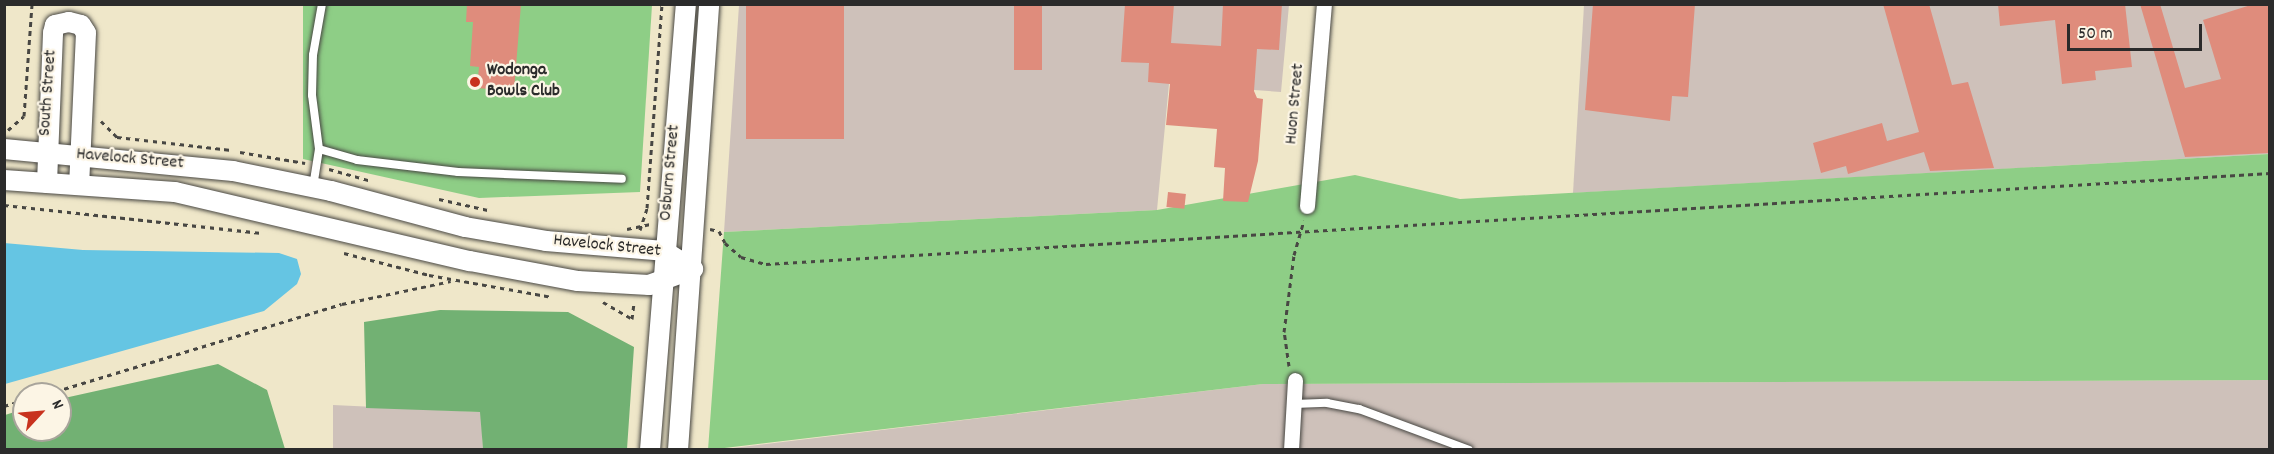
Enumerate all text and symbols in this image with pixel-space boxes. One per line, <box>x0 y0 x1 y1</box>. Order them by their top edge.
scale bar <box>2070 12 2205 50</box>
text: 50 m <box>2078 22 2113 47</box>
street label: South Street <box>35 49 63 137</box>
place label: Wodonga Bowls Club <box>487 61 560 104</box>
street label: Huon Street <box>1282 63 1310 145</box>
marker: Wodonga Bowls Club <box>468 75 482 89</box>
street label: Osburn Street <box>656 124 686 222</box>
street label: Havelock Street <box>75 145 185 175</box>
street label: Havelock Street <box>552 231 662 263</box>
north arrow <box>12 382 72 442</box>
text: N <box>45 396 69 413</box>

